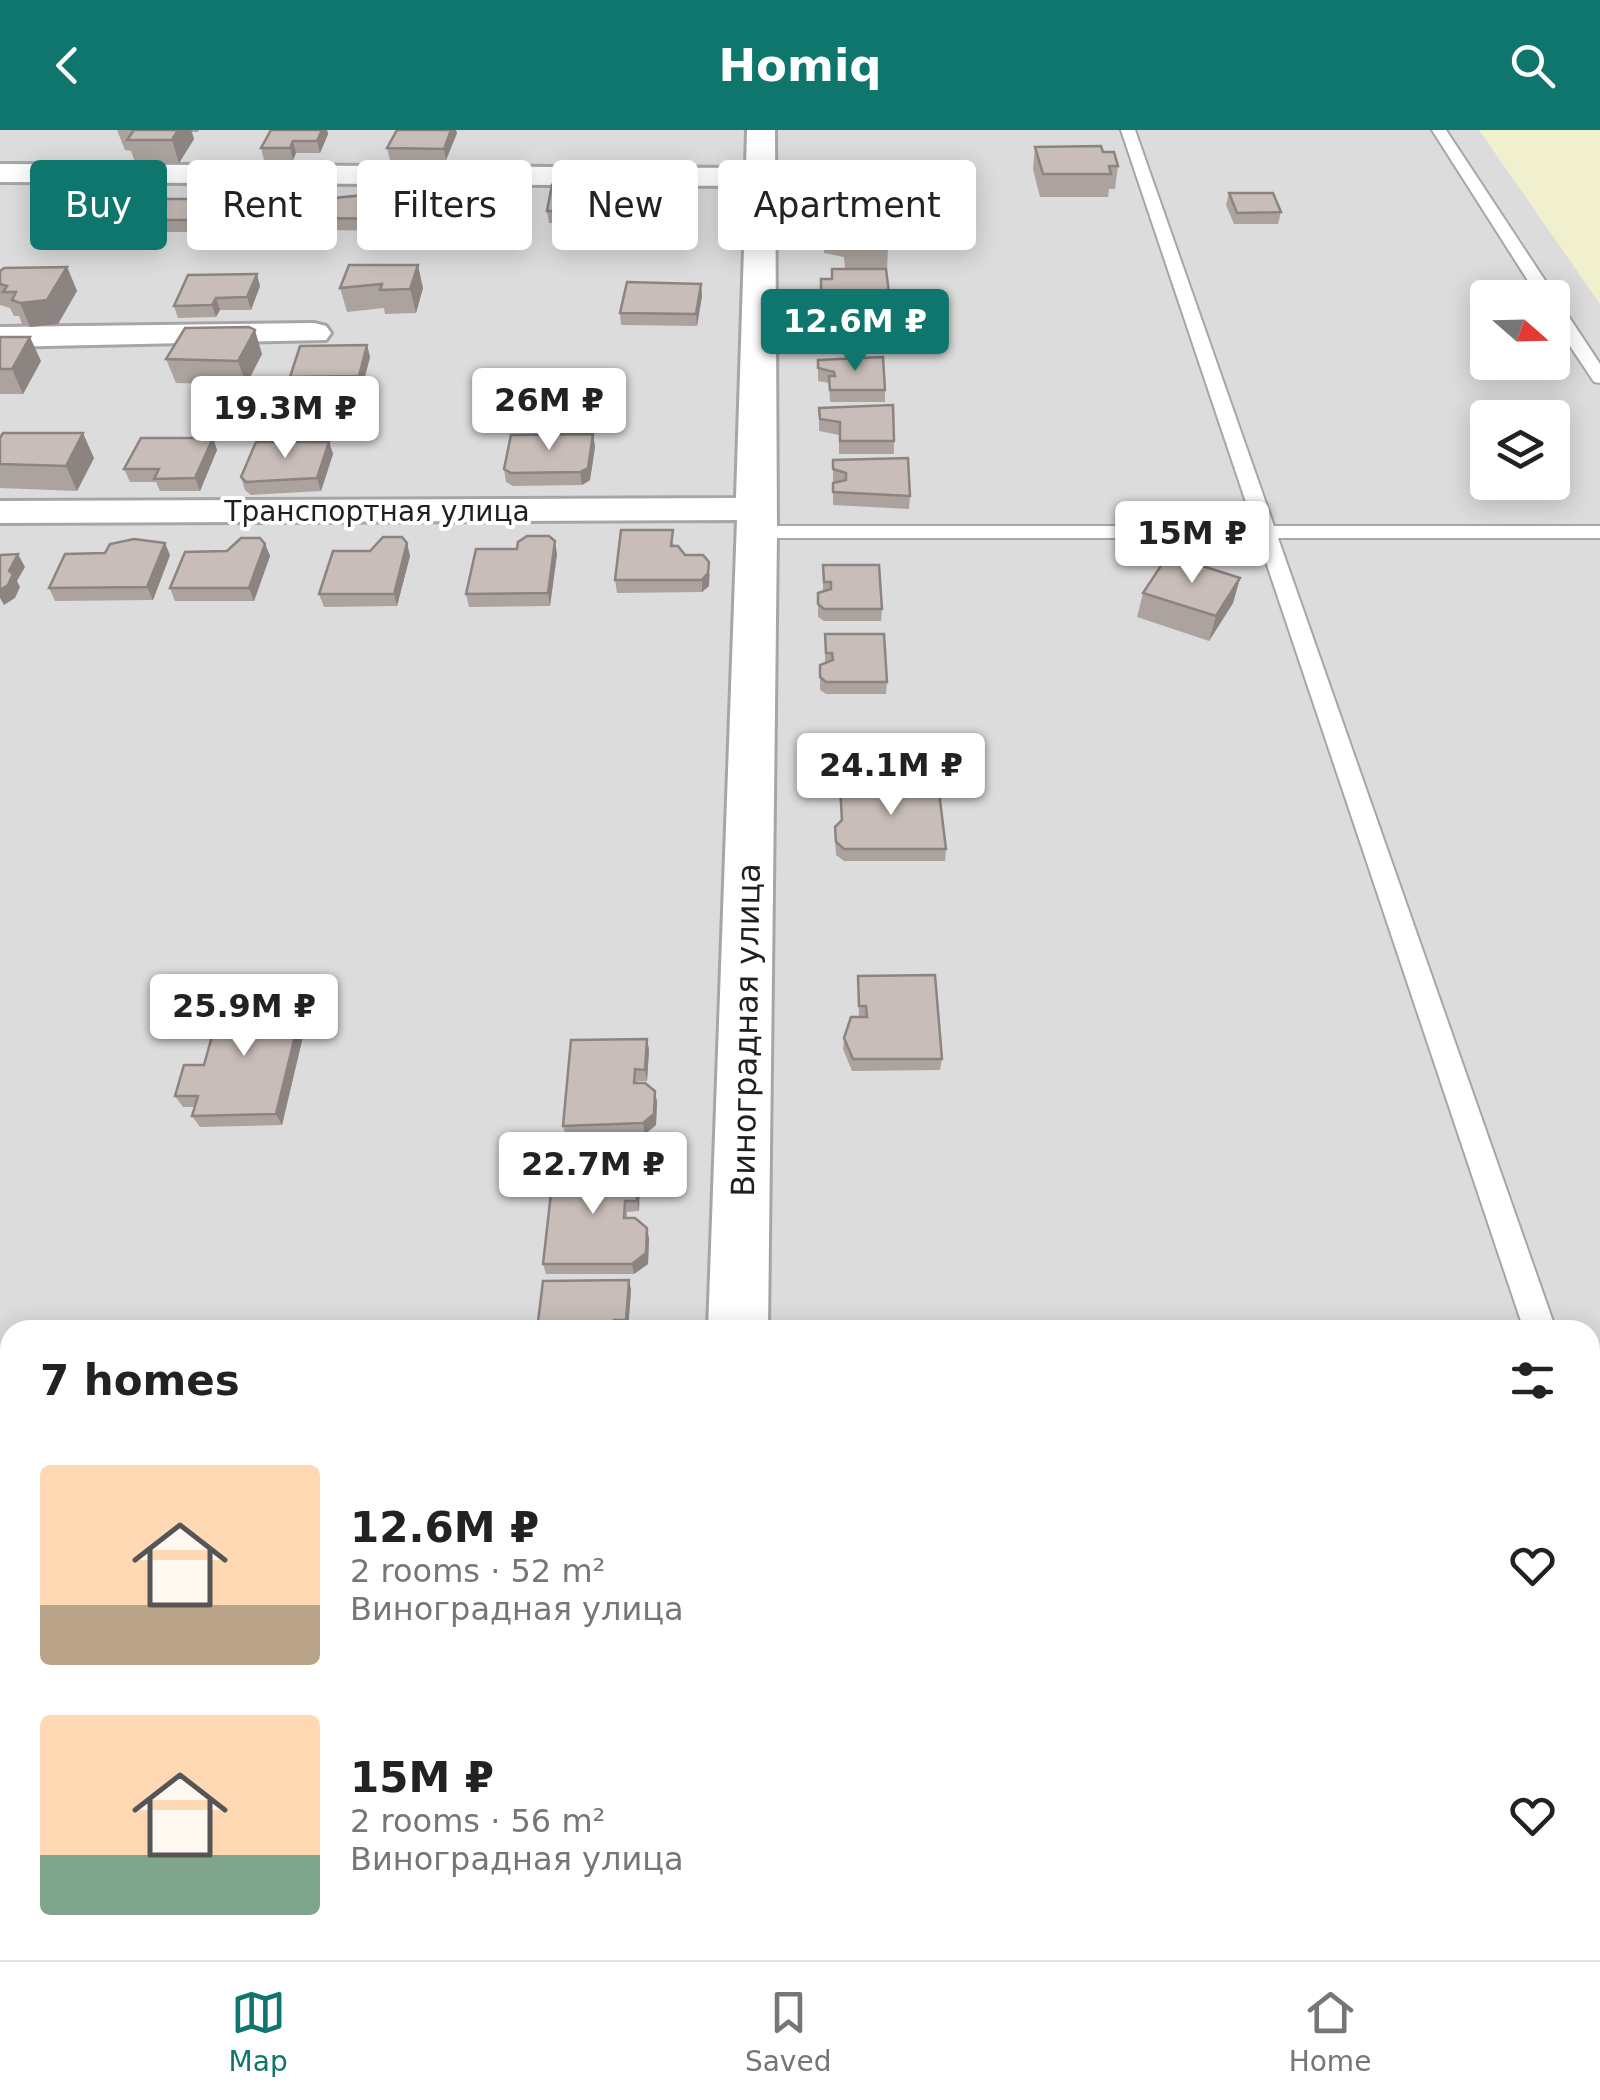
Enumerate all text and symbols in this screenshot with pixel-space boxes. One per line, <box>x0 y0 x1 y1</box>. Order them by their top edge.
icon: back <box>40 38 95 93</box>
icon: search <box>1505 38 1560 93</box>
text: Homiq <box>718 39 882 92</box>
chip: Buy <box>30 160 167 250</box>
chip: Rent <box>187 160 337 250</box>
chip: Filters <box>357 160 532 250</box>
chip: New <box>552 160 698 250</box>
chip: Apartment <box>718 160 976 250</box>
north arrow <box>1470 280 1570 380</box>
map controls <box>1470 280 1570 500</box>
pin: 12.6M ₽ <box>763 289 947 374</box>
text: 12.6M ₽ <box>783 302 927 340</box>
pin: 26M ₽ <box>479 368 619 453</box>
pin: 19.3M ₽ <box>193 376 377 461</box>
text: 26M ₽ <box>494 381 604 419</box>
text: 19.3M ₽ <box>213 389 357 427</box>
button: layers <box>1470 400 1570 500</box>
street label: Транспортная улица <box>223 495 530 528</box>
pin: 15M ₽ <box>1122 501 1262 586</box>
text: 15M ₽ <box>1137 514 1247 552</box>
pin: 24.1M ₽ <box>799 733 983 818</box>
text: 24.1M ₽ <box>819 746 963 784</box>
street label: Виноградная улица <box>724 863 768 1197</box>
pin: 25.9M ₽ <box>152 974 336 1059</box>
text: 25.9M ₽ <box>172 987 316 1025</box>
pin: 22.7M ₽ <box>501 1132 685 1217</box>
text: 22.7M ₽ <box>521 1145 665 1183</box>
icon: filters <box>1505 1353 1560 1408</box>
text: 7 homes <box>40 1356 240 1405</box>
text: 12.6M ₽ <box>350 1503 539 1552</box>
icon: home <box>120 1505 240 1625</box>
icon: heart <box>1505 1538 1560 1593</box>
text: 2 rooms · 52 m² <box>350 1552 605 1590</box>
text: Виноградная улица <box>350 1590 684 1628</box>
text: 15M ₽ <box>350 1753 494 1802</box>
icon: home <box>120 1755 240 1875</box>
icon: heart <box>1505 1788 1560 1843</box>
text: 2 rooms · 56 m² <box>350 1802 605 1840</box>
text: Виноградная улица <box>350 1840 684 1878</box>
tab: Map <box>229 1985 288 2078</box>
tab: Saved <box>745 1985 831 2078</box>
tab: Home <box>1289 1985 1371 2078</box>

